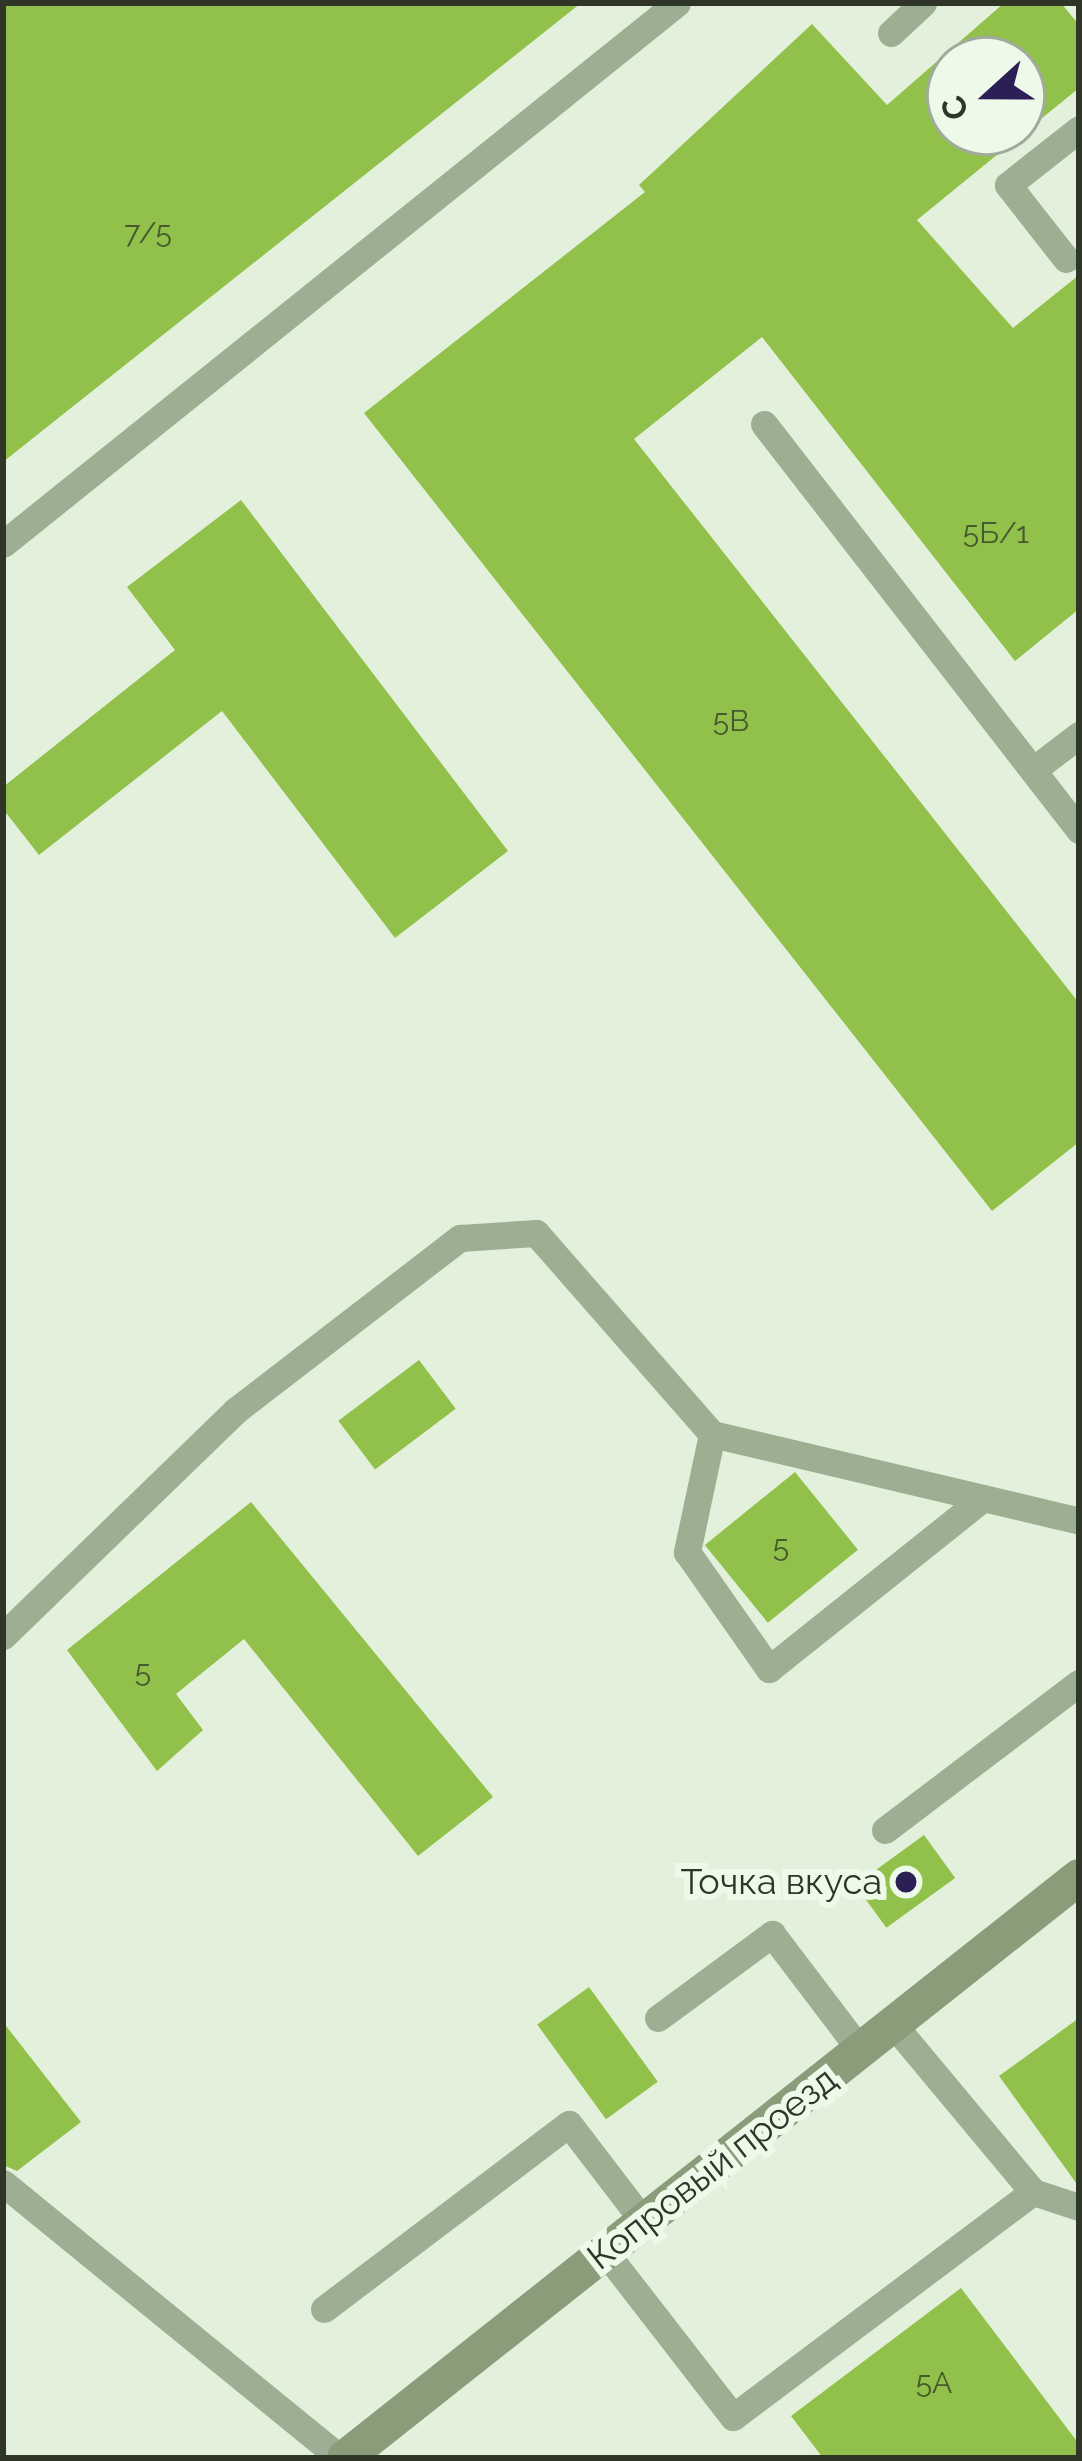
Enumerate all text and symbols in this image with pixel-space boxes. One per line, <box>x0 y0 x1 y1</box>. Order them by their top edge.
north arrow <box>926 36 1046 156</box>
text: С <box>932 90 977 126</box>
house number: 7/5 <box>124 215 172 251</box>
house number: 5Б/1 <box>963 515 1029 551</box>
house number: 5В <box>713 703 749 739</box>
house number: 5 <box>773 1529 789 1565</box>
house number: 5 <box>135 1654 151 1690</box>
place label: Точка вкуса <box>680 1860 882 1904</box>
marker: Точка вкуса <box>893 1869 919 1895</box>
street label: Копровый проезд <box>579 2057 845 2279</box>
house number: 5А <box>916 2365 952 2401</box>

